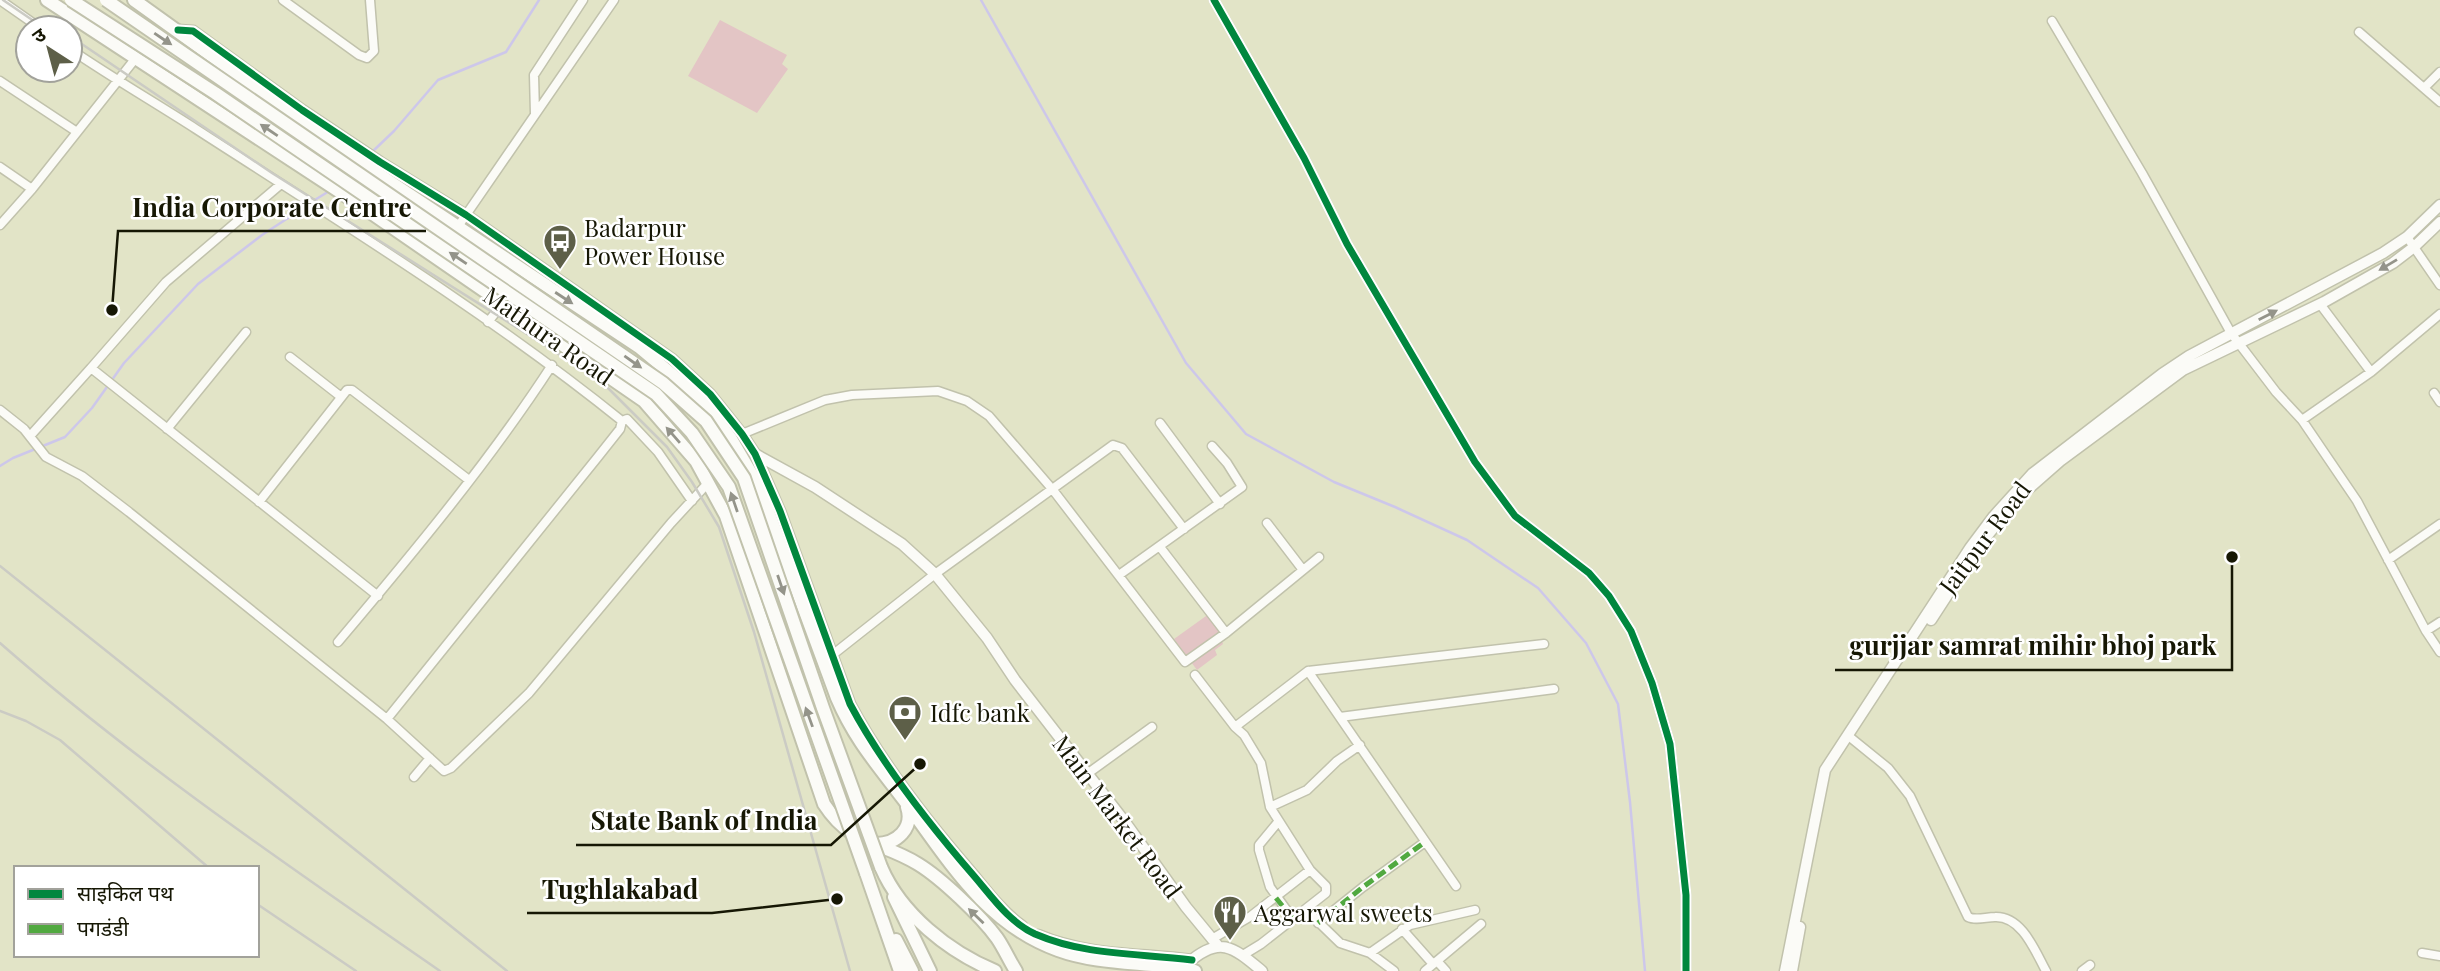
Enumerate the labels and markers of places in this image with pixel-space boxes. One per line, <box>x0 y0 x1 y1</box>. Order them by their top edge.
callout: India Corporate Centre <box>118 184 426 231</box>
place label: Badarpur Power House <box>584 211 725 271</box>
bus stop icon: Badarpur Power House <box>541 222 579 271</box>
callout: gurjjar samrat mihir bhoj park <box>1835 623 2232 670</box>
bank icon: Idfc bank <box>886 693 924 742</box>
place label: Idfc bank <box>930 696 1031 728</box>
callout: State Bank of India <box>576 798 831 845</box>
callout: Tughlakabad <box>527 866 712 913</box>
restaurant icon: Aggarwal sweets <box>1211 893 1249 942</box>
place label: Aggarwal sweets <box>1253 896 1433 928</box>

